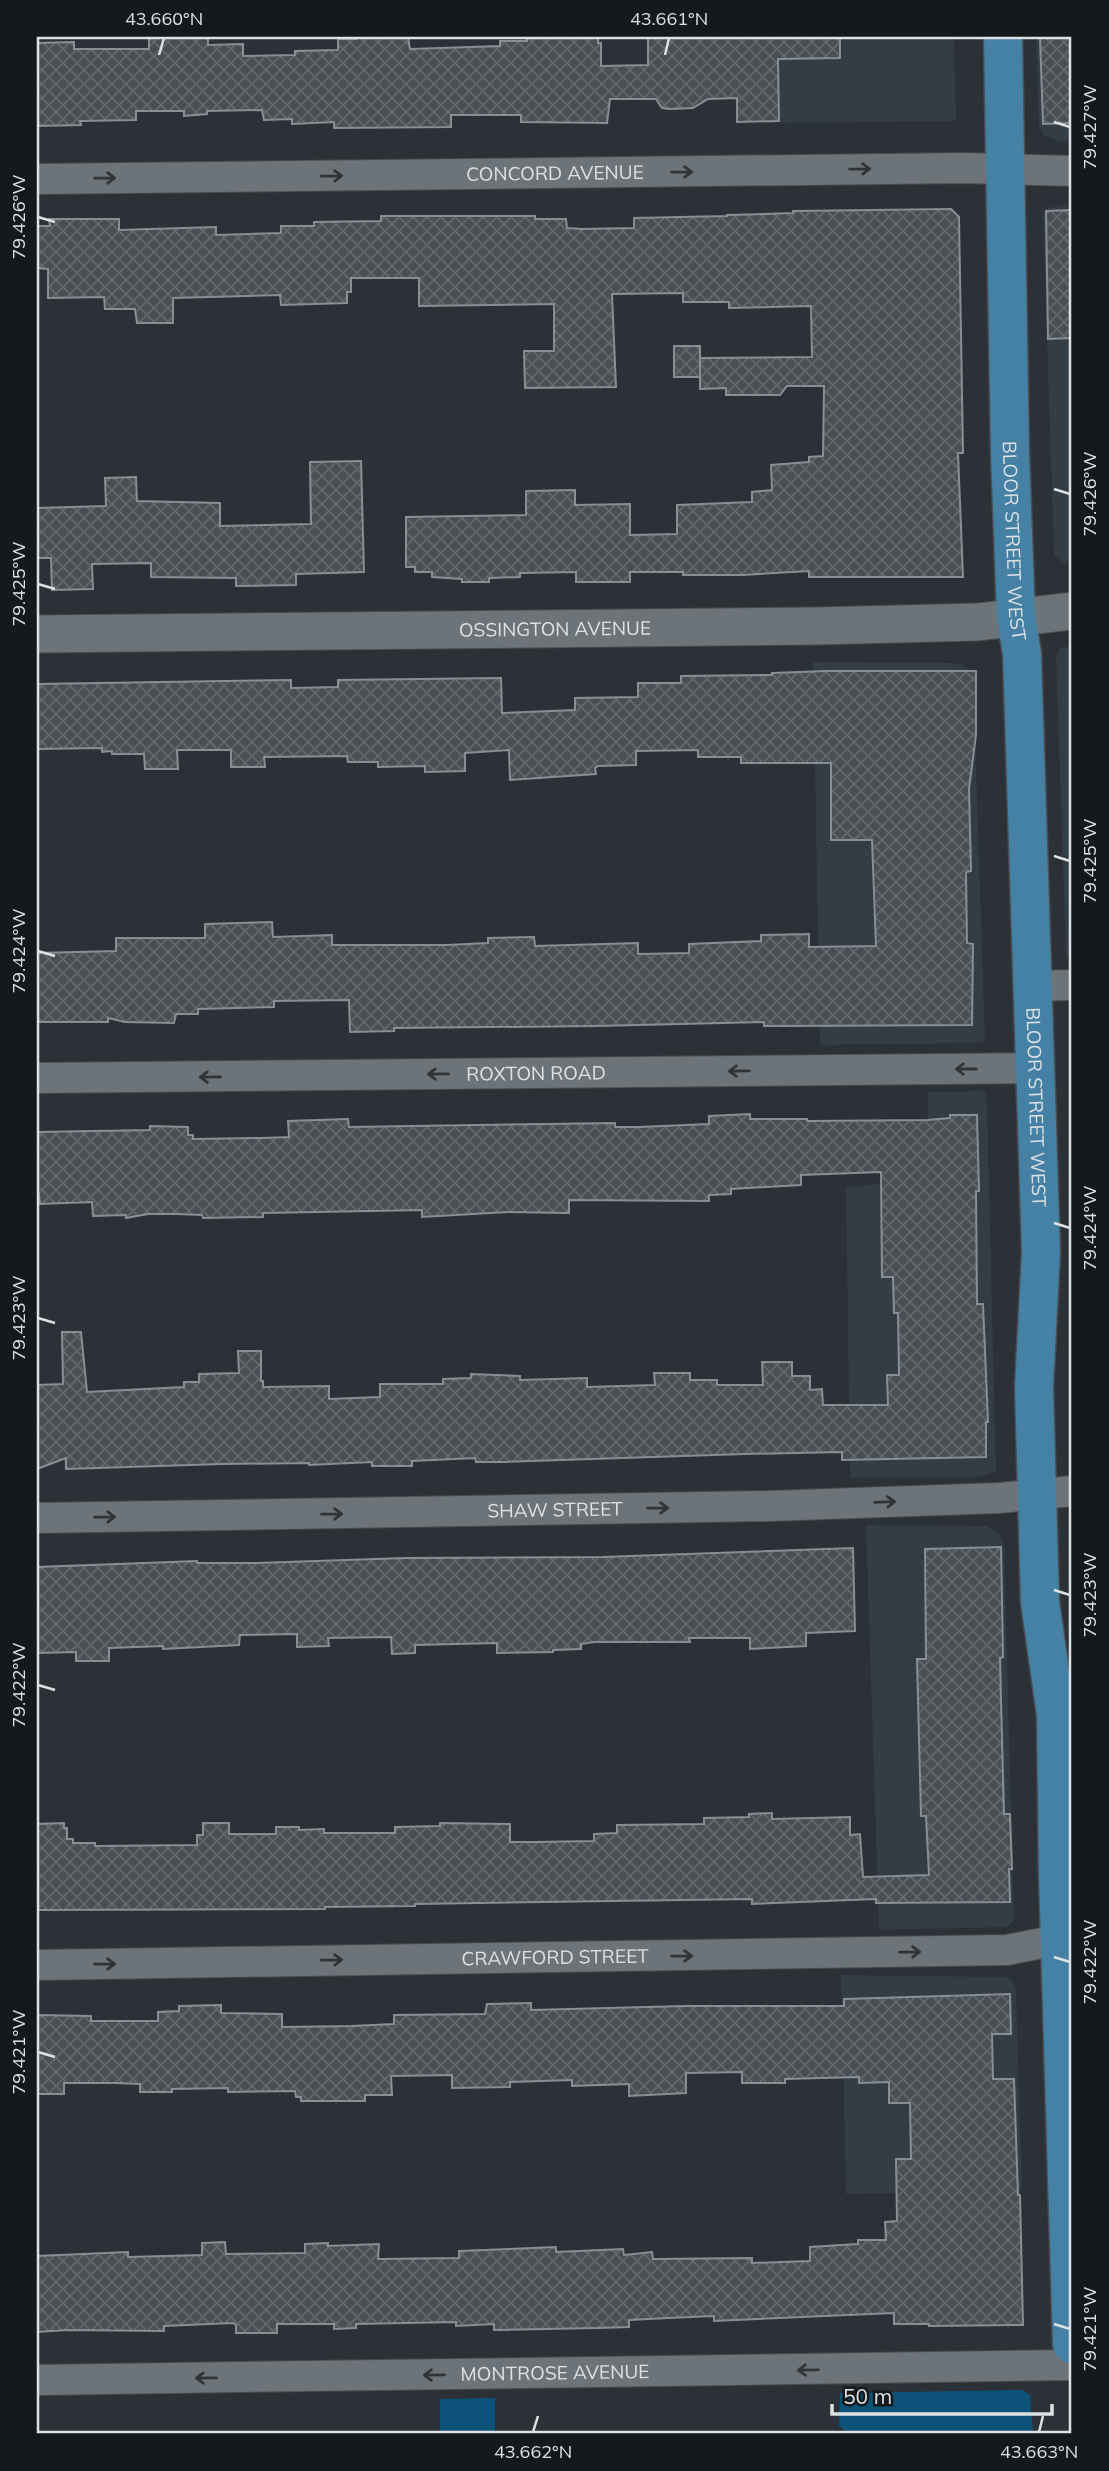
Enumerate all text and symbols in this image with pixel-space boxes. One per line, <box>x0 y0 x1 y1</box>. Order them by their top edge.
text: 43.660°N <box>125 7 203 30</box>
text: 43.661°N <box>630 7 708 30</box>
text: 79.427°W <box>1078 84 1101 170</box>
street label: CONCORD AVENUE <box>466 160 644 186</box>
one-way arrow <box>848 163 871 176</box>
one-way arrow <box>671 165 694 179</box>
one-way arrow <box>321 169 344 183</box>
one-way arrow <box>93 172 116 185</box>
text: 79.426°W <box>7 174 30 260</box>
street label: BLOOR STREET WEST <box>998 441 1032 643</box>
text: 79.426°W <box>1078 451 1101 537</box>
text: 79.425°W <box>7 541 30 627</box>
street label: OSSINGTON AVENUE <box>459 616 651 642</box>
text: 79.425°W <box>1078 818 1101 904</box>
text: 79.424°W <box>7 908 30 994</box>
street label: BLOOR STREET WEST <box>1021 1007 1052 1208</box>
street label: ROXTON ROAD <box>466 1060 606 1086</box>
one-way arrow <box>955 1062 978 1076</box>
one-way arrow <box>728 1064 751 1078</box>
one-way arrow <box>427 1067 450 1081</box>
one-way arrow <box>199 1070 222 1083</box>
text: 79.424°W <box>1078 1185 1101 1271</box>
text: 79.423°W <box>7 1275 30 1361</box>
street label: SHAW STREET <box>487 1496 623 1523</box>
one-way arrow <box>874 1496 897 1509</box>
one-way arrow <box>646 1502 669 1515</box>
one-way arrow <box>321 1507 344 1521</box>
one-way arrow <box>93 1511 116 1524</box>
text: 79.423°W <box>1078 1552 1101 1638</box>
text: 79.422°W <box>7 1642 30 1728</box>
text: 79.422°W <box>1078 1919 1101 2005</box>
street label: CRAWFORD STREET <box>461 1944 649 1970</box>
one-way arrow <box>898 1945 921 1959</box>
one-way arrow <box>671 1949 694 1962</box>
one-way arrow <box>321 1954 344 1967</box>
one-way arrow <box>93 1957 116 1970</box>
text: 79.421°W <box>7 2009 30 2095</box>
text: 79.421°W <box>1078 2286 1101 2372</box>
street label: MONTROSE AVENUE <box>460 2359 650 2386</box>
one-way arrow <box>797 2363 820 2377</box>
one-way arrow <box>422 2369 445 2382</box>
one-way arrow <box>195 2371 218 2385</box>
scale bar <box>832 2373 1053 2417</box>
text: 50 m <box>843 2383 892 2409</box>
text: 43.662°N <box>494 2440 572 2463</box>
text: 43.663°N <box>1000 2440 1078 2463</box>

